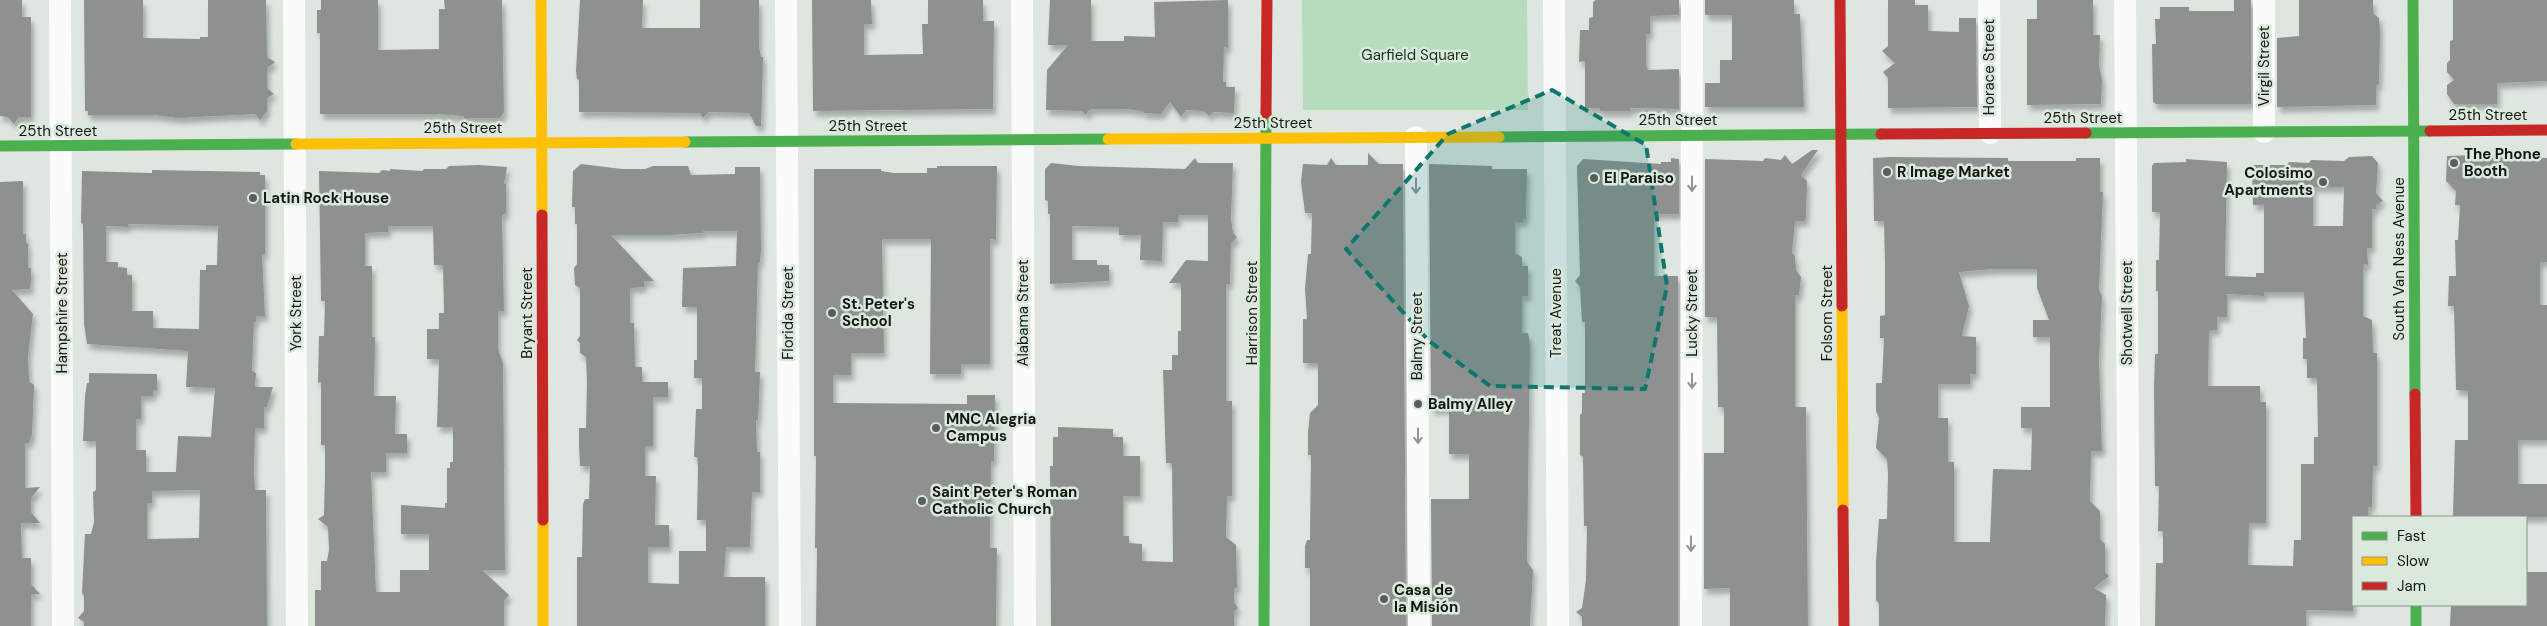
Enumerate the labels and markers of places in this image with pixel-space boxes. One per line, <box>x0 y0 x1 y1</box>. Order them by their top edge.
place label: The Phone Booth <box>2464 144 2541 181</box>
marker: The Phone Booth <box>2448 157 2460 169</box>
place label: R Image Market <box>1897 162 2010 182</box>
place label: Colosimo Apartments <box>2224 163 2313 200</box>
marker: R Image Market <box>1881 166 1893 178</box>
place label: El Paraiso <box>1604 168 1674 188</box>
marker: El Paraiso <box>1588 172 1600 184</box>
marker: Colosimo Apartments <box>2317 176 2329 188</box>
place label: Latin Rock House <box>263 188 389 208</box>
marker: Latin Rock House <box>247 192 259 204</box>
place label: St. Peter's School <box>842 294 915 331</box>
marker: St. Peter's School <box>826 307 838 319</box>
place label: Balmy Alley <box>1428 394 1513 414</box>
marker: Balmy Alley <box>1412 398 1424 410</box>
place label: MNC Alegria Campus <box>946 409 1036 446</box>
marker: MNC Alegria Campus <box>930 422 942 434</box>
place label: Saint Peter's Roman Catholic Church <box>932 482 1077 519</box>
marker: Saint Peter's Roman Catholic Church <box>916 495 928 507</box>
place label: Casa de la Misión <box>1394 580 1458 617</box>
marker: Casa de la Misión <box>1378 593 1390 605</box>

